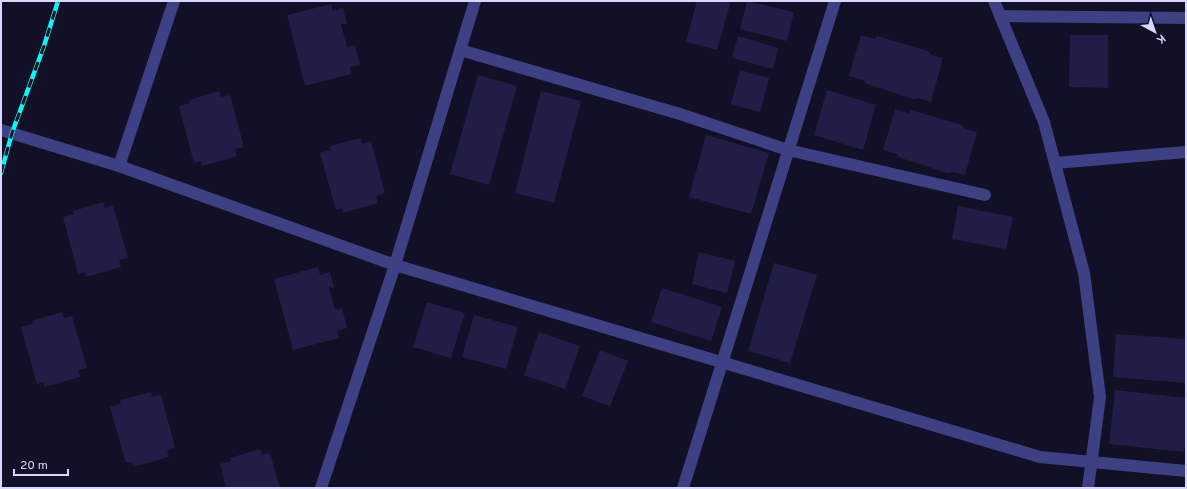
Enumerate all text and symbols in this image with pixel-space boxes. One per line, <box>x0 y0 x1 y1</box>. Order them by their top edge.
north arrow <box>1135 12 1175 52</box>
text: K <box>1153 31 1168 47</box>
scale bar <box>14 451 68 477</box>
text: 20 m <box>20 458 48 474</box>

